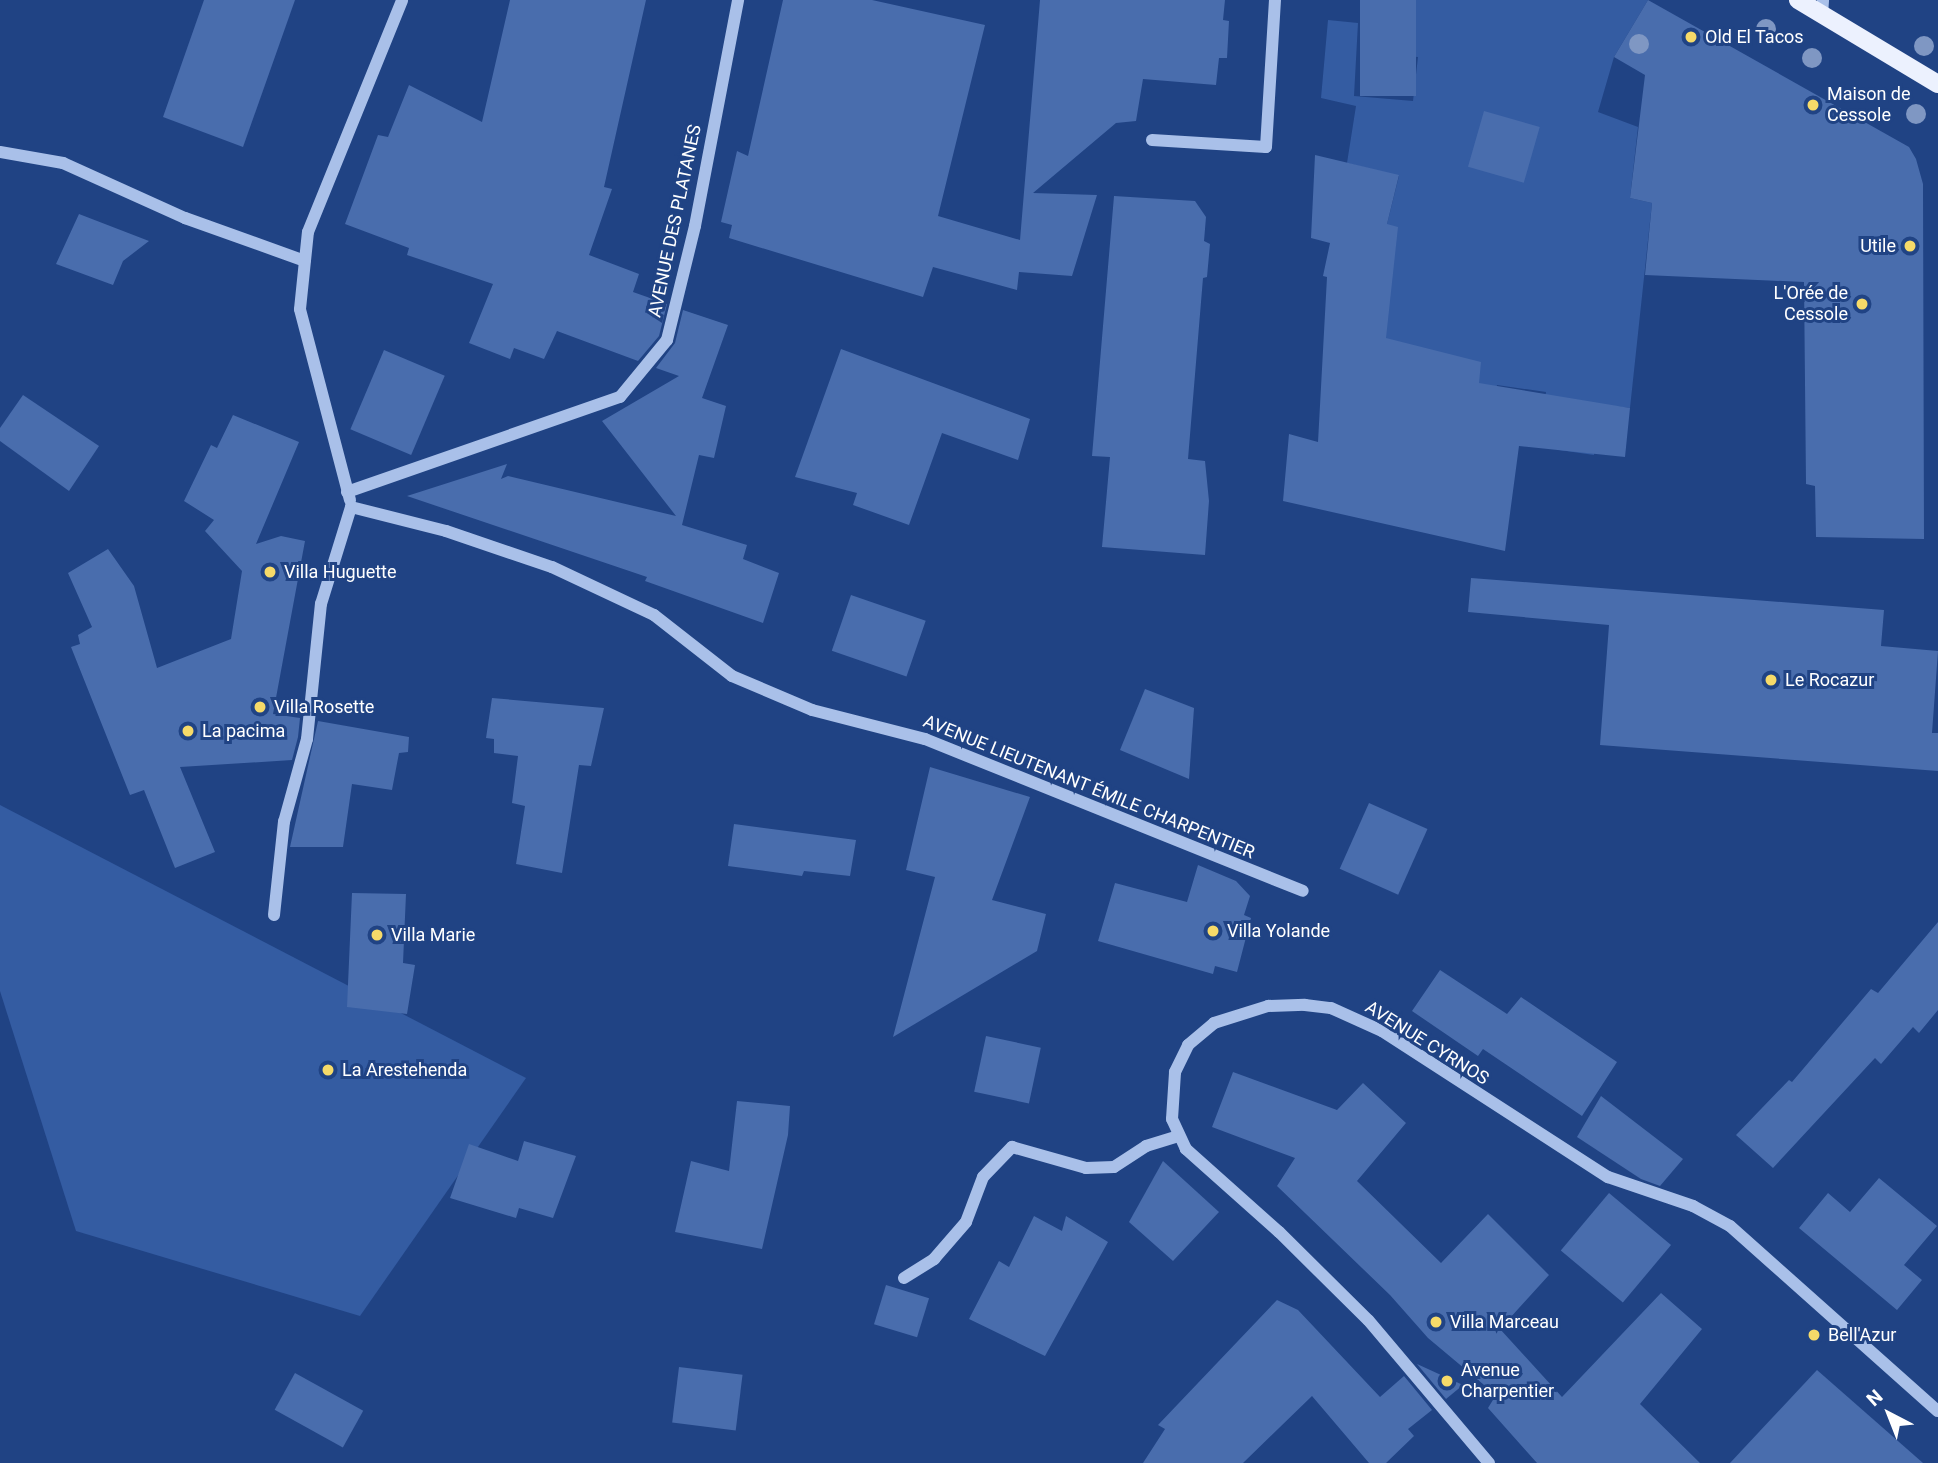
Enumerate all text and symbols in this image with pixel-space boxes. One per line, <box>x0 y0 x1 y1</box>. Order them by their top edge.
place label: Old El Tacos <box>1705 26 1804 48</box>
marker: Old El Tacos <box>1683 29 1699 45</box>
place label: Maison de Cessole <box>1827 84 1911 126</box>
marker: Maison de Cessole <box>1805 97 1821 113</box>
street label: AVENUE DES PLATANES <box>644 123 706 319</box>
place label: Utile <box>1860 235 1896 257</box>
marker: Utile <box>1902 238 1918 254</box>
place label: L'Orée de Cessole <box>1774 283 1848 326</box>
marker: L'Orée de Cessole <box>1854 296 1870 312</box>
place label: Villa Huguette <box>284 561 397 583</box>
marker: Villa Huguette <box>262 564 278 580</box>
place label: Le Rocazur <box>1785 669 1874 691</box>
marker: Le Rocazur <box>1763 672 1779 688</box>
place label: Villa Rosette <box>274 696 374 718</box>
marker: Villa Rosette <box>252 699 268 715</box>
street label: AVENUE LIEUTENANT ÉMILE CHARPENTIER <box>920 710 1258 864</box>
place label: La pacima <box>202 720 285 742</box>
marker: La pacima <box>180 723 196 739</box>
place label: Villa Yolande <box>1227 920 1330 942</box>
marker: Villa Yolande <box>1205 923 1221 939</box>
place label: Villa Marie <box>391 924 475 946</box>
marker: Villa Marie <box>369 927 385 943</box>
street label: AVENUE CYRNOS <box>1361 996 1493 1090</box>
place label: La Arestehenda <box>342 1059 467 1081</box>
marker: La Arestehenda <box>320 1062 336 1078</box>
place label: Villa Marceau <box>1450 1311 1559 1333</box>
marker: Villa Marceau <box>1428 1314 1444 1330</box>
place label: Bell'Azur <box>1828 1324 1896 1346</box>
marker: Bell'Azur <box>1806 1327 1822 1343</box>
place label: Avenue Charpentier <box>1461 1360 1554 1402</box>
marker: Avenue Charpentier <box>1439 1373 1455 1389</box>
north arrow <box>1854 1379 1924 1449</box>
text: N <box>1862 1385 1887 1411</box>

